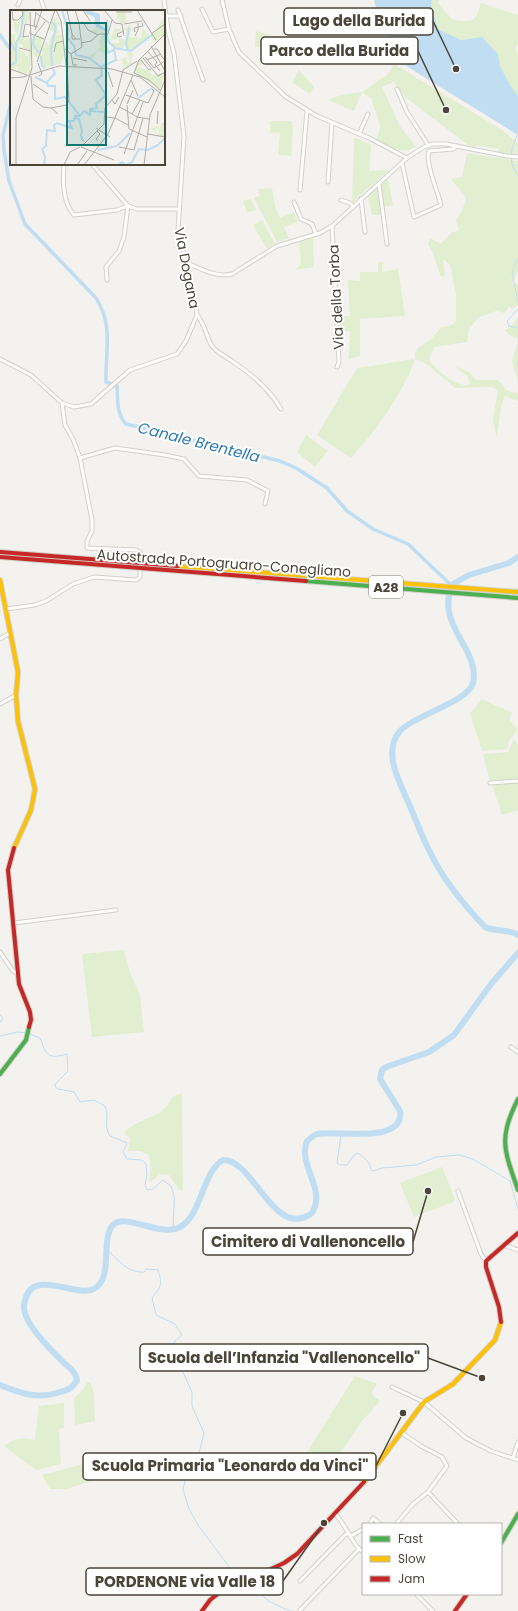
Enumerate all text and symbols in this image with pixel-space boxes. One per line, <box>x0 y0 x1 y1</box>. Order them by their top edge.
callout: Lago della Burida <box>284 8 433 35</box>
inset map <box>10 10 165 165</box>
text: Lago della Burida <box>292 10 426 31</box>
callout: Parco della Burida <box>261 37 418 64</box>
text: Parco della Burida <box>269 40 409 61</box>
street label: Via Dogana <box>169 226 205 310</box>
street label: Via della Torba <box>323 244 349 350</box>
water label: Canale Brentella <box>136 417 262 467</box>
street label: Autostrada Portogruaro-Conegliano <box>96 544 352 582</box>
road number: A28 <box>369 576 403 598</box>
callout: Cimitero di Vallenoncello <box>203 1228 413 1255</box>
text: Cimitero di Vallenoncello <box>211 1231 406 1252</box>
callout: Scuola dell’Infanzia "Vallenoncello" <box>140 1344 428 1371</box>
text: Scuola dell’Infanzia "Vallenoncello" <box>148 1347 420 1368</box>
callout: Scuola Primaria "Leonardo da Vinci" <box>83 1453 376 1480</box>
text: Scuola Primaria "Leonardo da Vinci" <box>92 1455 368 1476</box>
legend <box>362 1523 502 1595</box>
text: Fast <box>398 1530 423 1547</box>
text: Slow <box>398 1550 426 1567</box>
callout: PORDENONE via Valle 18 <box>86 1568 283 1595</box>
text: Jam <box>398 1570 425 1587</box>
text: PORDENONE via Valle 18 <box>95 1571 275 1592</box>

